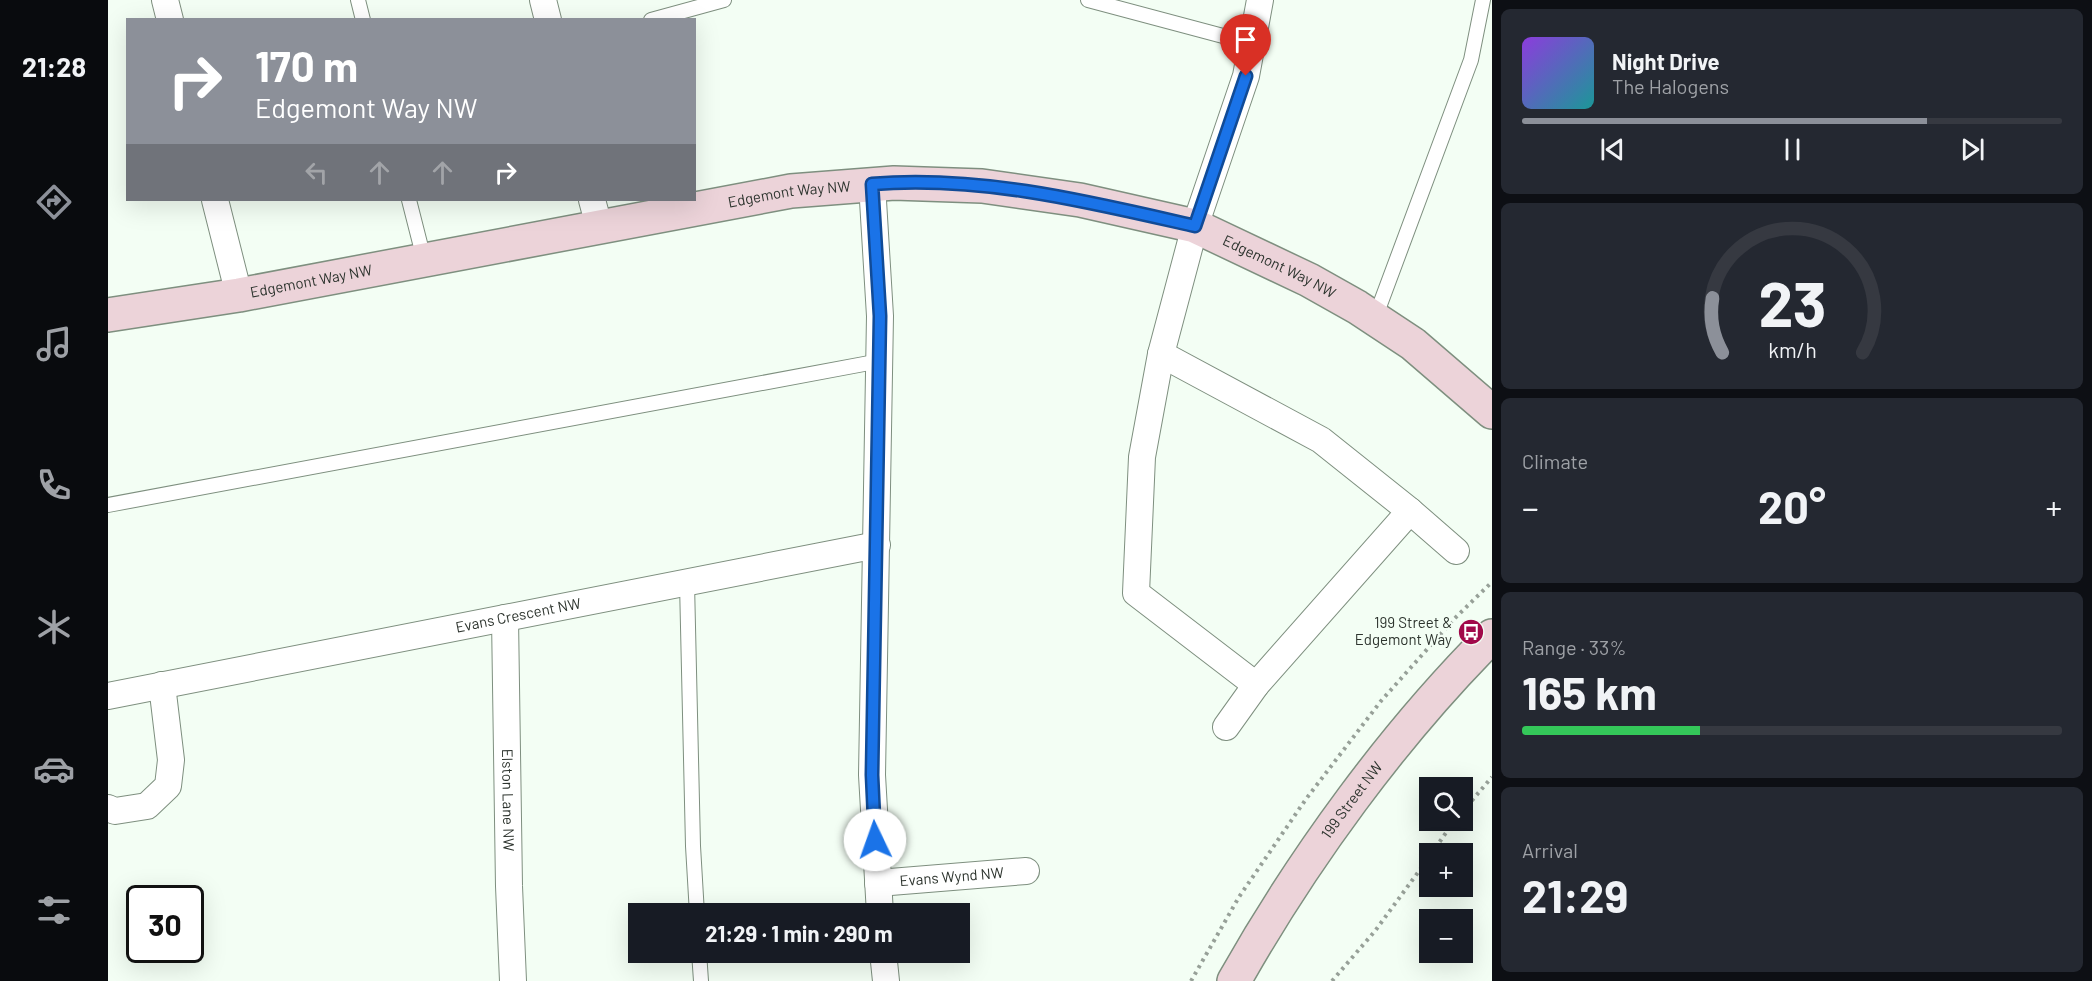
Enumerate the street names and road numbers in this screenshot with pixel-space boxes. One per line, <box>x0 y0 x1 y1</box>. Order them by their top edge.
street label: Edgemont Way NW <box>726 176 851 211</box>
street label: Edgemont Way NW <box>1220 231 1339 301</box>
street label: Edgemont Way NW <box>249 260 373 301</box>
street label: Evans Crescent NW <box>454 593 582 636</box>
street label: Elston Lane NW <box>499 748 518 851</box>
street label: 199 Street NW <box>1317 758 1386 842</box>
street label: Evans Wynd NW <box>899 863 1004 889</box>

